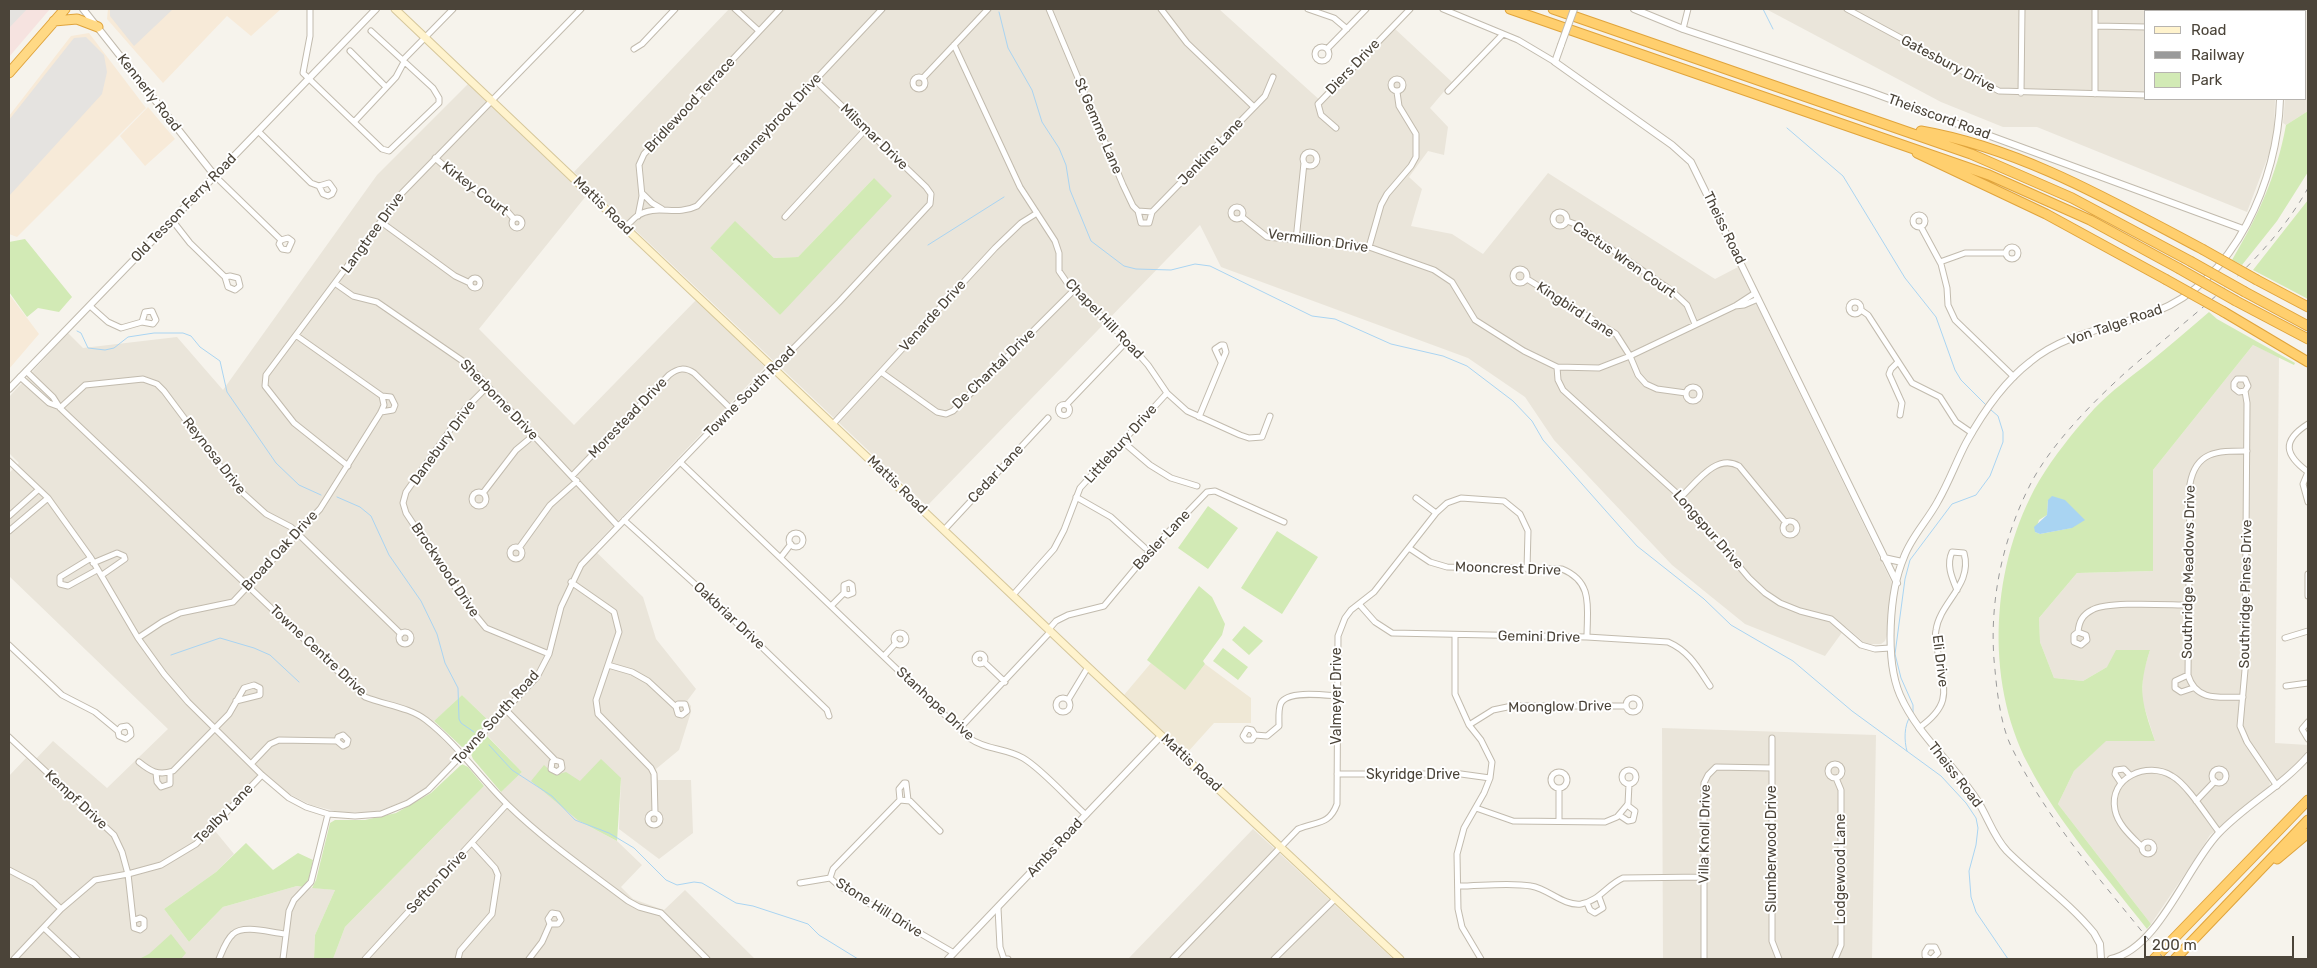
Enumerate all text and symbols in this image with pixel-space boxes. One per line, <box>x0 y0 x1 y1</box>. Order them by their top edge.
legend <box>2144 10 2307 100</box>
text: Road <box>2191 21 2227 39</box>
street label: Gatesbury Drive <box>1898 32 1998 96</box>
street label: Diers Drive <box>1322 36 1384 98</box>
text: Railway <box>2191 46 2245 64</box>
street label: Kennerly Road <box>114 51 184 135</box>
street label: Bridlewood Terrace <box>641 54 739 156</box>
street label: Tauneybrook Drive <box>731 70 825 170</box>
text: Park <box>2191 71 2222 89</box>
street label: St Gemme Lane <box>1070 75 1126 177</box>
street label: Theisscord Road <box>1886 91 1992 143</box>
street label: Milsmar Drive <box>837 101 911 173</box>
street label: Jenkins Lane <box>1175 115 1247 189</box>
street label: Old Tesson Ferry Road <box>128 150 240 266</box>
street label: Kirkey Court <box>438 158 512 220</box>
street label: Mattis Road <box>570 173 636 239</box>
street label: Langtree Drive <box>338 189 408 277</box>
street label: Theiss Road <box>1699 189 1749 267</box>
street label: Cactus Wren Court <box>1569 218 1679 302</box>
street label: Vermillion Drive <box>1267 226 1369 256</box>
street label: Chapel Hill Road <box>1061 275 1147 363</box>
street label: Venarde Drive <box>896 277 970 355</box>
street label: Kingbird Lane <box>1533 279 1617 341</box>
street label: Von Talge Road <box>2065 301 2165 349</box>
street label: De Chantal Drive <box>949 325 1039 413</box>
street label: Towne South Road <box>701 343 799 441</box>
street label: Sherborne Drive <box>456 356 542 444</box>
street label: Morestead Drive <box>585 374 671 462</box>
street label: Danebury Drive <box>407 397 479 489</box>
street label: Littlebury Drive <box>1081 401 1161 487</box>
street label: Reynosa Drive <box>179 414 249 498</box>
street label: Cedar Lane <box>965 441 1027 507</box>
street label: Mattis Road <box>864 452 930 518</box>
street label: Southridge Meadows Drive <box>2179 485 2199 659</box>
street label: Longspur Drive <box>1669 487 1747 573</box>
street label: Basler Lane <box>1130 506 1194 574</box>
street label: Broad Oak Drive <box>239 507 321 595</box>
street label: Southridge Pines Drive <box>2236 519 2256 669</box>
street label: Brockwood Drive <box>407 520 483 620</box>
street label: Mooncrest Drive <box>1455 559 1561 579</box>
street label: Oakbriar Drive <box>690 579 768 653</box>
street label: Towne Centre Drive <box>266 602 370 700</box>
street label: Gemini Drive <box>1498 628 1580 646</box>
street label: Eli Drive <box>1928 634 1952 688</box>
street label: Valmeyer Drive <box>1329 647 1345 745</box>
street label: Stanhope Drive <box>893 664 977 744</box>
street label: Towne South Road <box>449 667 543 769</box>
street label: Moonglow Drive <box>1508 698 1612 716</box>
street label: Mattis Road <box>1157 731 1225 795</box>
street label: Theiss Road <box>1924 739 1986 811</box>
street label: Kempf Drive <box>41 767 111 833</box>
street label: Skyridge Drive <box>1366 767 1460 783</box>
street label: Tealby Lane <box>191 781 257 847</box>
street label: Villa Knoll Drive <box>1696 784 1714 884</box>
street label: Slumberwood Drive <box>1764 785 1780 913</box>
street label: Lodgewood Lane <box>1833 814 1849 924</box>
street label: Ambs Road <box>1024 815 1086 881</box>
street label: Sefton Drive <box>403 847 471 917</box>
street label: Stone Hill Drive <box>832 875 926 941</box>
scale bar <box>2147 926 2297 958</box>
text: 200 m <box>2152 936 2197 954</box>

